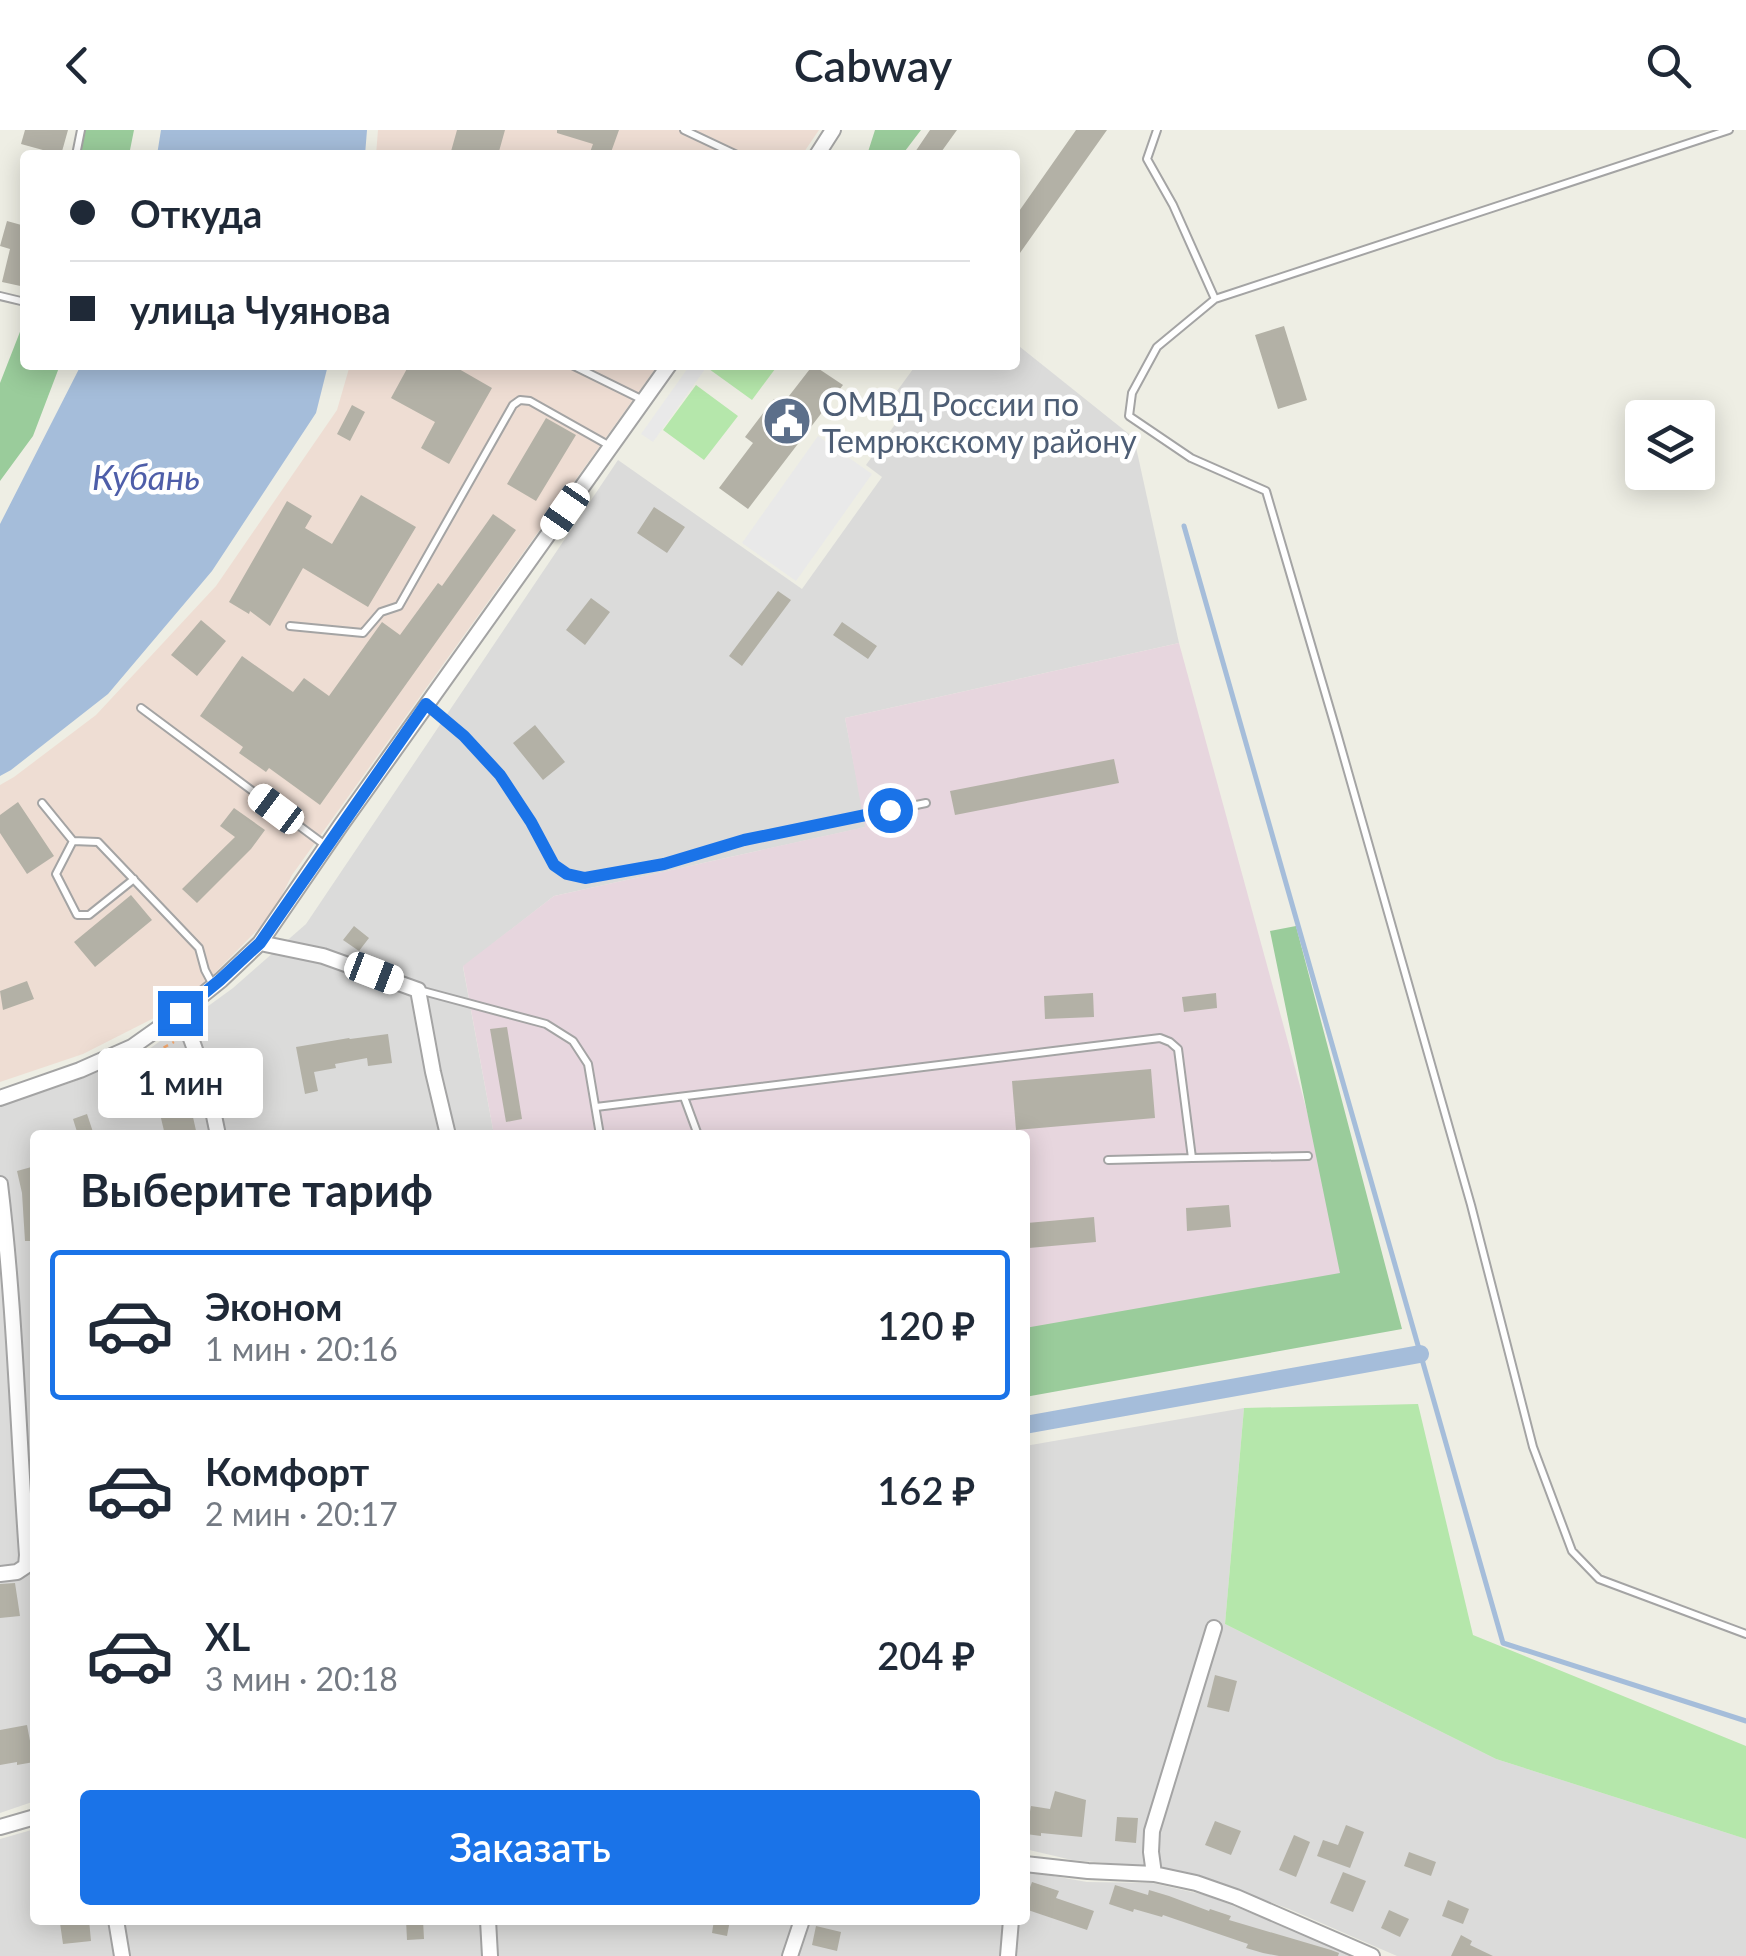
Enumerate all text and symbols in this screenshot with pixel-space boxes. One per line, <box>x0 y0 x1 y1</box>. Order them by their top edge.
icon: back <box>50 38 105 93</box>
text: Cabway <box>794 38 952 92</box>
icon: search <box>1641 38 1696 93</box>
text: Откуда <box>130 190 262 236</box>
text: улица Чуянова <box>130 286 391 332</box>
place label: ОМВД России по Темрюкскому району <box>822 384 1137 460</box>
public building icon: ОМВД России по Темрюкскому району <box>761 395 813 447</box>
map controls <box>1625 400 1715 490</box>
button: layers <box>1625 400 1715 490</box>
water label: Кубань <box>92 455 200 497</box>
car <box>536 478 594 544</box>
car <box>243 779 309 839</box>
route start <box>868 788 913 833</box>
car <box>341 948 407 998</box>
route end <box>158 991 203 1036</box>
callout: 1 мин <box>98 1048 262 1118</box>
text: 1 мин <box>138 1063 223 1102</box>
text: Выберите тариф <box>80 1163 433 1217</box>
icon: car <box>85 1280 175 1370</box>
text: Эконом <box>205 1283 343 1329</box>
text: 120 ₽ <box>877 1302 975 1348</box>
text: 1 мин · 20:16 <box>205 1329 398 1368</box>
icon: car <box>85 1445 175 1535</box>
text: Комфорт <box>205 1448 369 1494</box>
text: 162 ₽ <box>877 1467 975 1513</box>
text: 2 мин · 20:17 <box>205 1494 398 1533</box>
icon: car <box>85 1610 175 1700</box>
text: XL <box>205 1613 250 1659</box>
text: 204 ₽ <box>877 1632 975 1678</box>
text: 3 мин · 20:18 <box>205 1659 398 1698</box>
button: Заказать <box>80 1790 980 1905</box>

